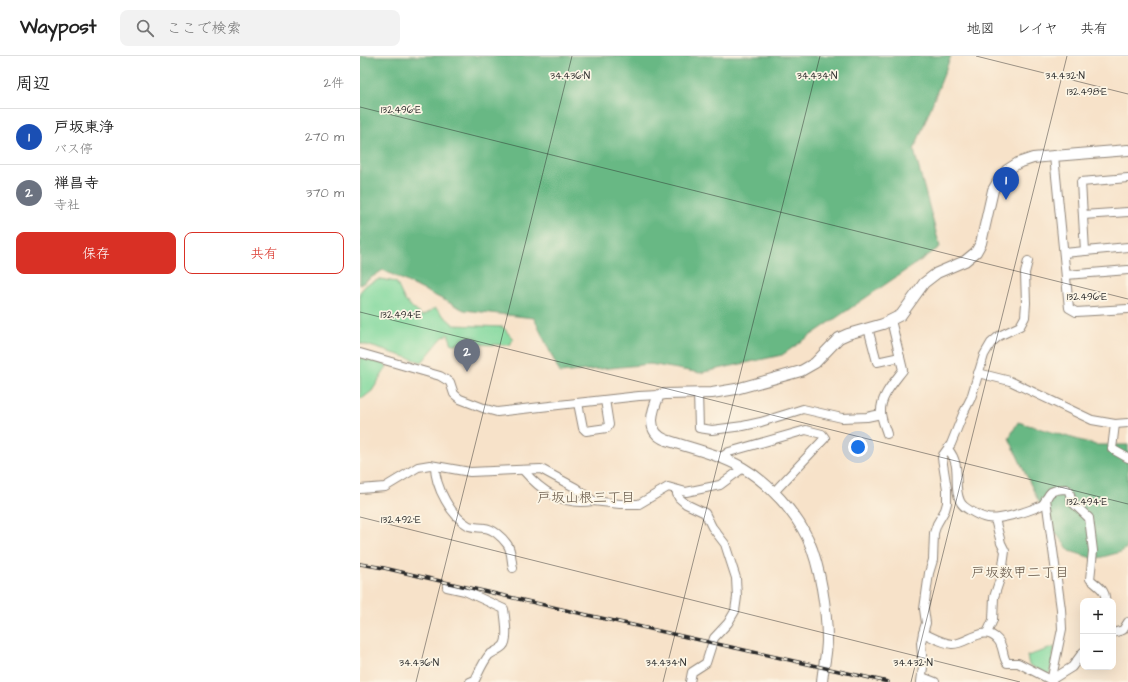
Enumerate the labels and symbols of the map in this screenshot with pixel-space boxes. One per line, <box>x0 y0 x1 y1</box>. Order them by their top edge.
text: 34.436°N <box>550 69 590 83</box>
text: 34.434°N <box>797 69 837 83</box>
text: 34.432°N <box>1045 69 1085 83</box>
text: 132.498°E <box>1067 85 1107 99</box>
text: 132.496°E <box>381 103 421 117</box>
pin: 1 <box>993 167 1019 200</box>
text: 132.496°E <box>1067 290 1107 304</box>
text: 132.494°E <box>381 308 422 322</box>
pin: 2 <box>454 339 480 372</box>
your location <box>848 437 868 457</box>
district label: 戸坂山根三丁目 <box>537 488 635 508</box>
text: 132.494°E <box>1067 495 1108 509</box>
text: 132.492°E <box>381 513 421 527</box>
district label: 戸坂数甲二丁目 <box>971 563 1069 583</box>
text: 34.436°N <box>399 656 439 670</box>
text: 34.434°N <box>646 656 686 670</box>
text: 34.432°N <box>893 656 933 670</box>

